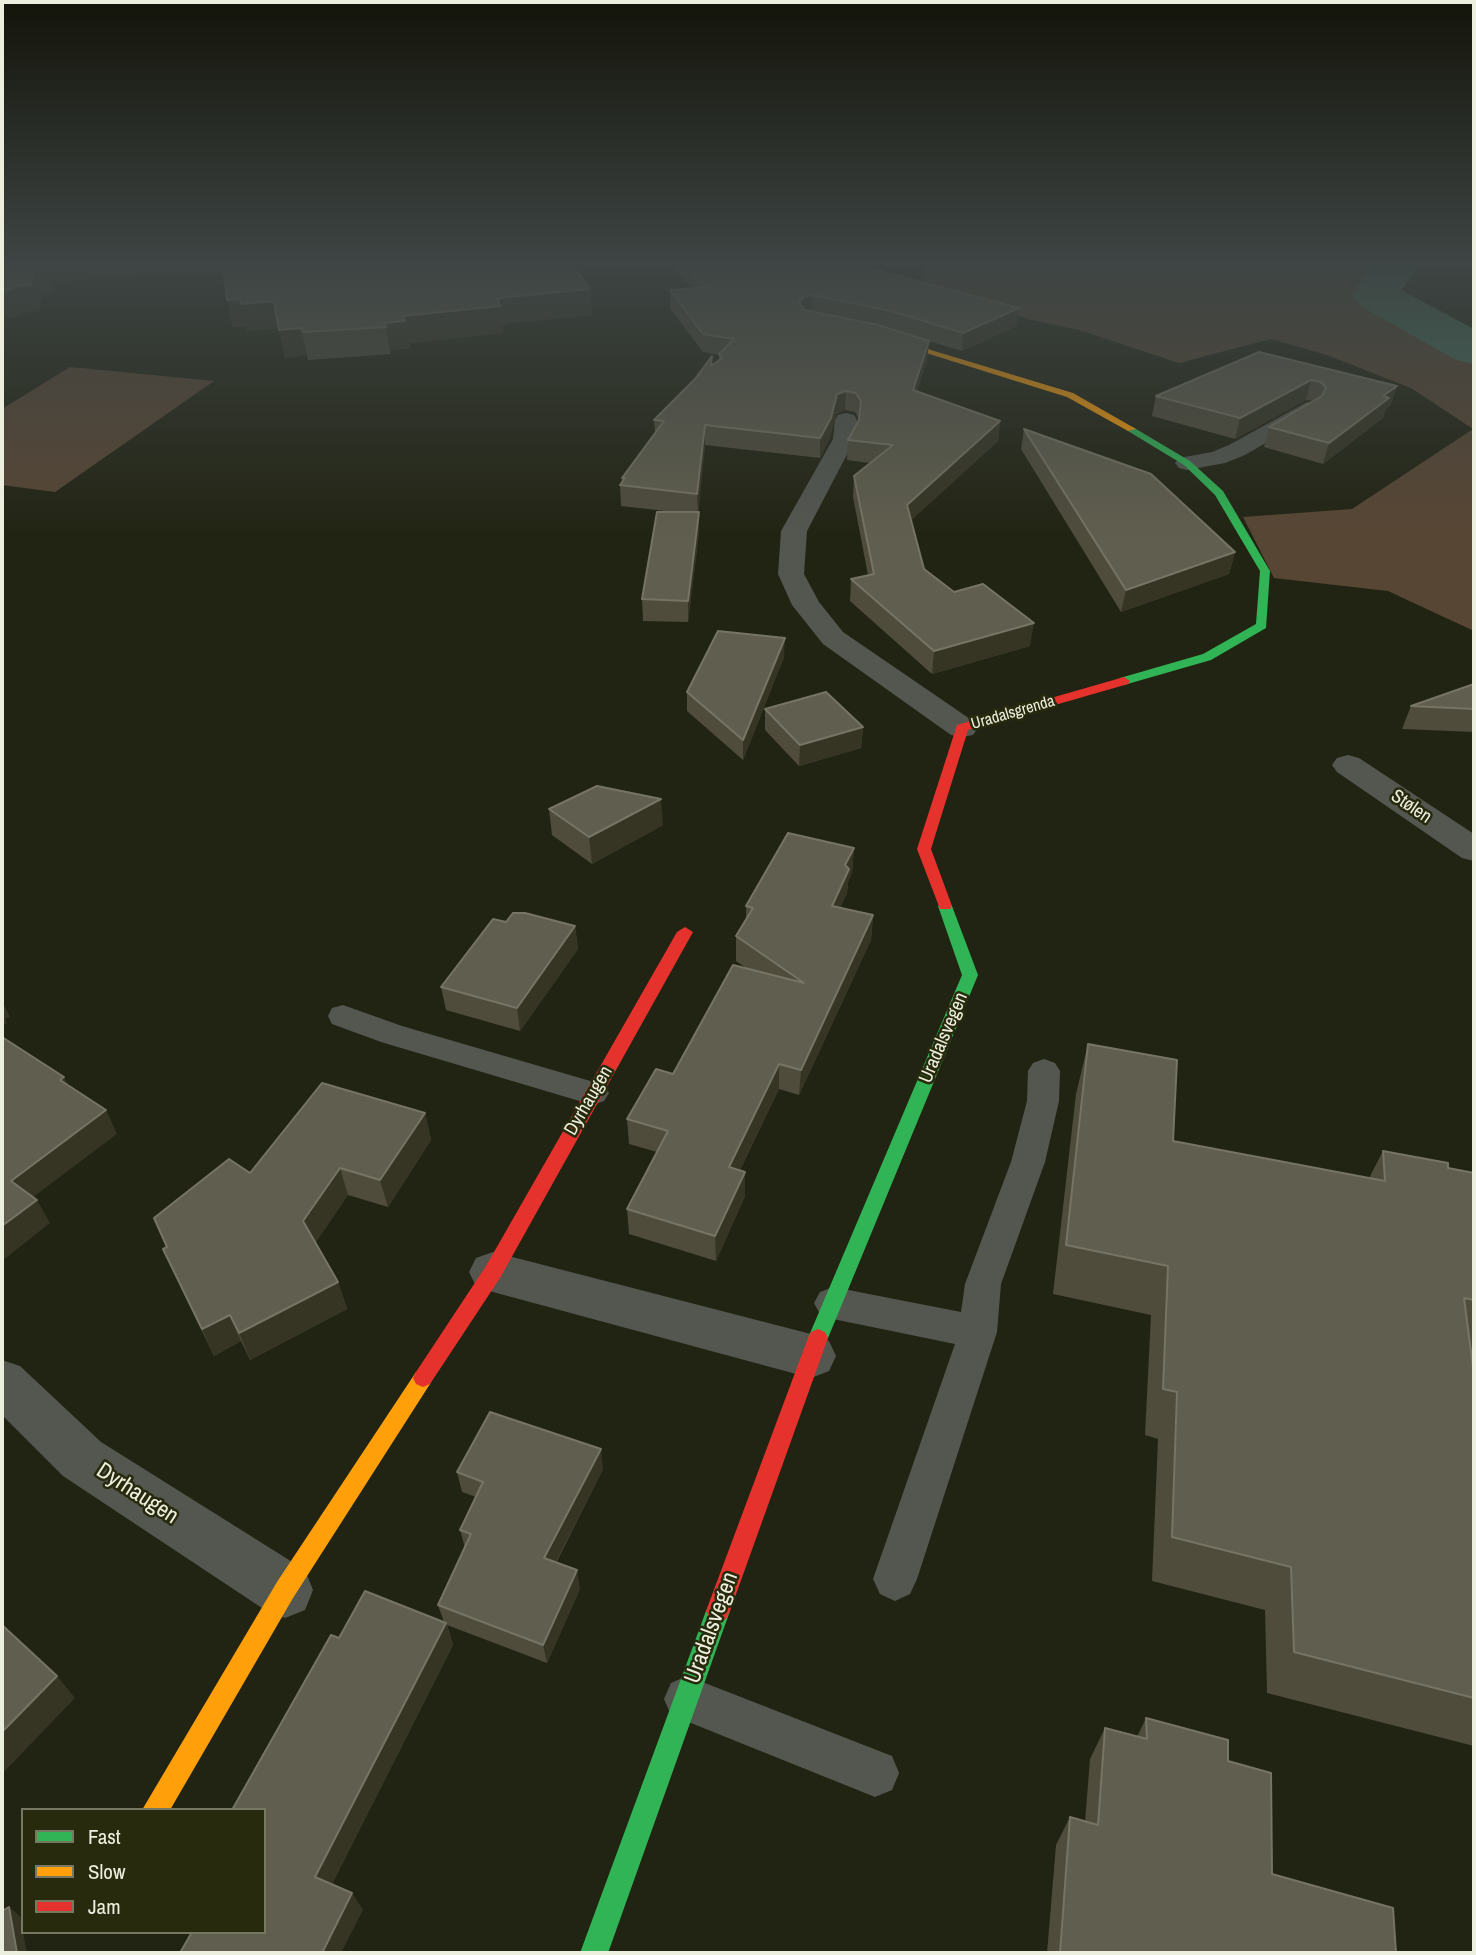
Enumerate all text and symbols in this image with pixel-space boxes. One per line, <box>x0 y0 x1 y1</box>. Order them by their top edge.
street label: Uradalsgrenda <box>969 692 1057 734</box>
street label: Stølen <box>1386 785 1436 829</box>
street label: Uradalsvegen <box>915 989 973 1087</box>
street label: Dyrhaugen <box>560 1062 618 1140</box>
street label: Dyrhaugen <box>91 1457 183 1531</box>
street label: Uradalsvegen <box>679 1569 745 1687</box>
legend <box>21 1808 266 1934</box>
text: Fast <box>88 1822 121 1851</box>
text: Slow <box>88 1857 125 1886</box>
text: Jam <box>88 1892 121 1921</box>

